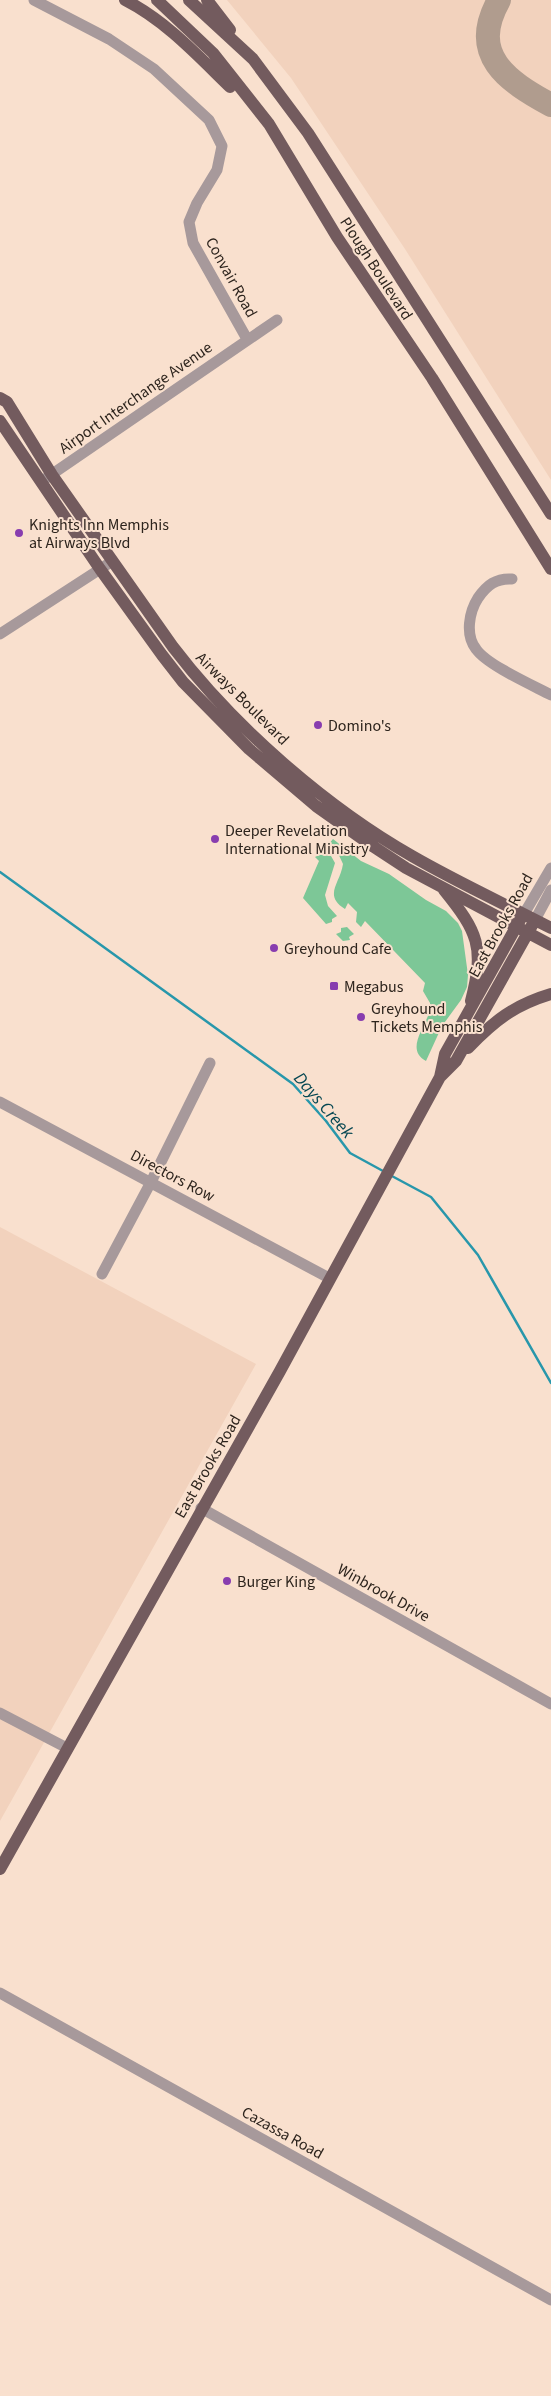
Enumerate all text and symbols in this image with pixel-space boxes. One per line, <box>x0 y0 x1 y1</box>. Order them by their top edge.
street label: Plough Boulevard <box>335 213 418 324</box>
street label: Convair Road <box>200 233 262 322</box>
street label: Airport Interchange Avenue <box>55 336 217 459</box>
place label: Knights Inn Memphis at Airways Blvd <box>29 514 169 554</box>
marker: Knights Inn Memphis at Airways Blvd <box>13 527 25 539</box>
street label: Airways Boulevard <box>191 647 294 750</box>
place label: Domino's <box>328 715 391 737</box>
marker: Domino's <box>312 719 324 731</box>
place label: Deeper Revelation International Ministry <box>225 820 369 860</box>
marker: Deeper Revelation International Ministry <box>209 833 221 845</box>
street label: East Brooks Road <box>463 870 539 981</box>
place label: Greyhound Cafe <box>284 938 391 960</box>
marker: Greyhound Cafe <box>268 942 280 954</box>
place label: Megabus <box>344 976 404 998</box>
marker: Megabus <box>328 980 340 992</box>
place label: Greyhound Tickets Memphis <box>371 998 483 1038</box>
marker: Greyhound Tickets Memphis <box>355 1011 367 1023</box>
water label: Days Creek <box>288 1067 360 1144</box>
street label: Directors Row <box>127 1144 219 1208</box>
street label: East Brooks Road <box>169 1411 246 1522</box>
street label: Winbrook Drive <box>333 1558 434 1627</box>
place label: Burger King <box>237 1571 315 1593</box>
marker: Burger King <box>221 1575 233 1587</box>
street label: Cazassa Road <box>238 2101 328 2164</box>

